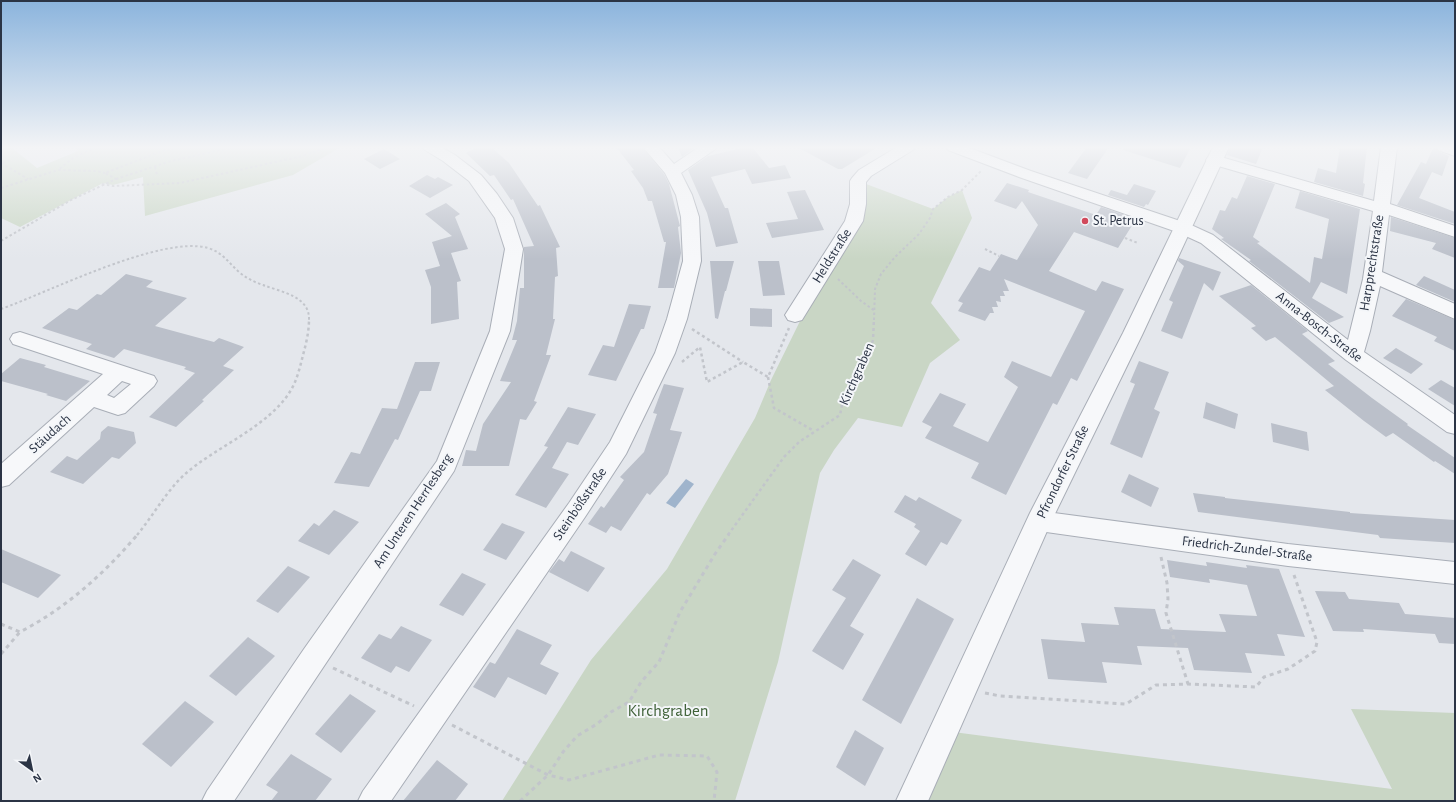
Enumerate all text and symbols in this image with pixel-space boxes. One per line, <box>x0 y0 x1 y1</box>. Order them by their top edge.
place label: St. Petrus <box>1093 214 1144 228</box>
street label: Harpprechtstraße <box>1357 214 1387 312</box>
marker: St. Petrus <box>1080 216 1090 226</box>
street label: Heldstraße <box>810 226 854 286</box>
street label: Anna-Bosch-Straße <box>1273 289 1365 365</box>
street label: Kirchgraben <box>837 341 877 407</box>
street label: Stäudach <box>26 412 74 456</box>
street label: Pfrondorfer Straße <box>1034 423 1092 521</box>
street label: Am Unteren Herrlesberg <box>371 451 455 571</box>
street label: Steinbößstraße <box>551 465 609 543</box>
street label: Friedrich-Zundel-Straße <box>1181 534 1313 564</box>
park label: Kirchgraben <box>627 702 709 719</box>
north arrow <box>12 750 52 790</box>
text: N <box>31 771 43 785</box>

